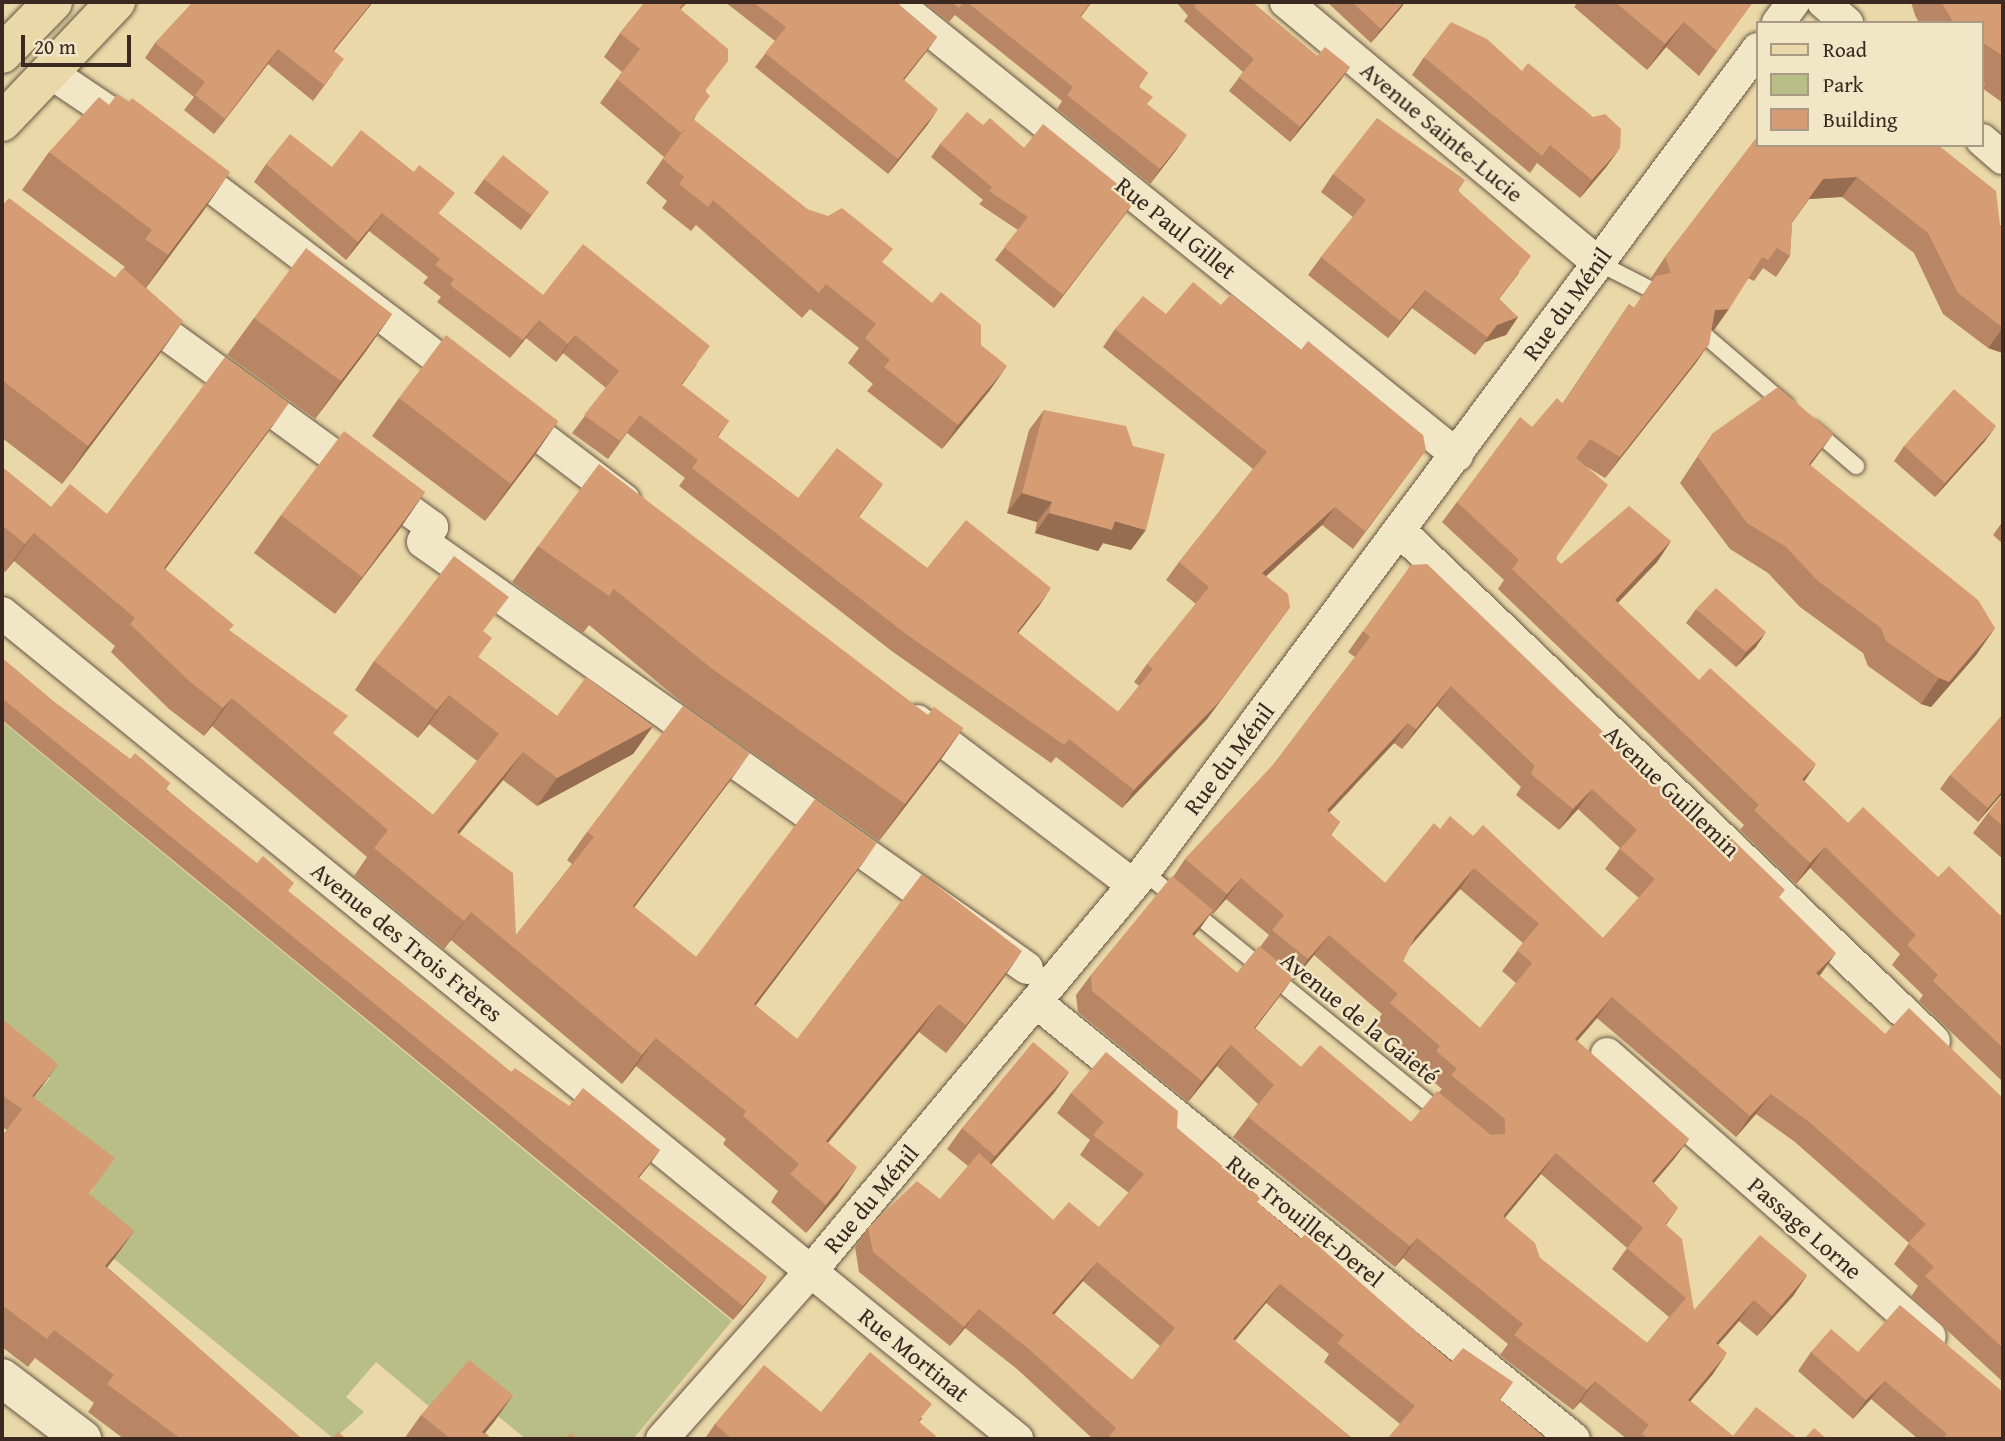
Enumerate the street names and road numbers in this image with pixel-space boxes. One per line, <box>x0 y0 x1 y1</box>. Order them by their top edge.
street label: Avenue Sainte-Lucie <box>1355 56 1529 208</box>
street label: Rue Paul Gillet <box>1110 171 1242 285</box>
street label: Rue du Ménil <box>1516 242 1618 366</box>
street label: Rue du Ménil <box>1178 697 1280 821</box>
street label: Avenue Guillemin <box>1598 719 1746 863</box>
street label: Avenue des Trois Frères <box>306 856 508 1028</box>
street label: Avenue de la Gaieté <box>1275 945 1445 1091</box>
street label: Rue du Ménil <box>817 1139 925 1259</box>
street label: Rue Trouillet-Derel <box>1221 1149 1389 1293</box>
street label: Passage Lorne <box>1742 1171 1868 1285</box>
street label: Rue Mortinat <box>853 1302 975 1408</box>

